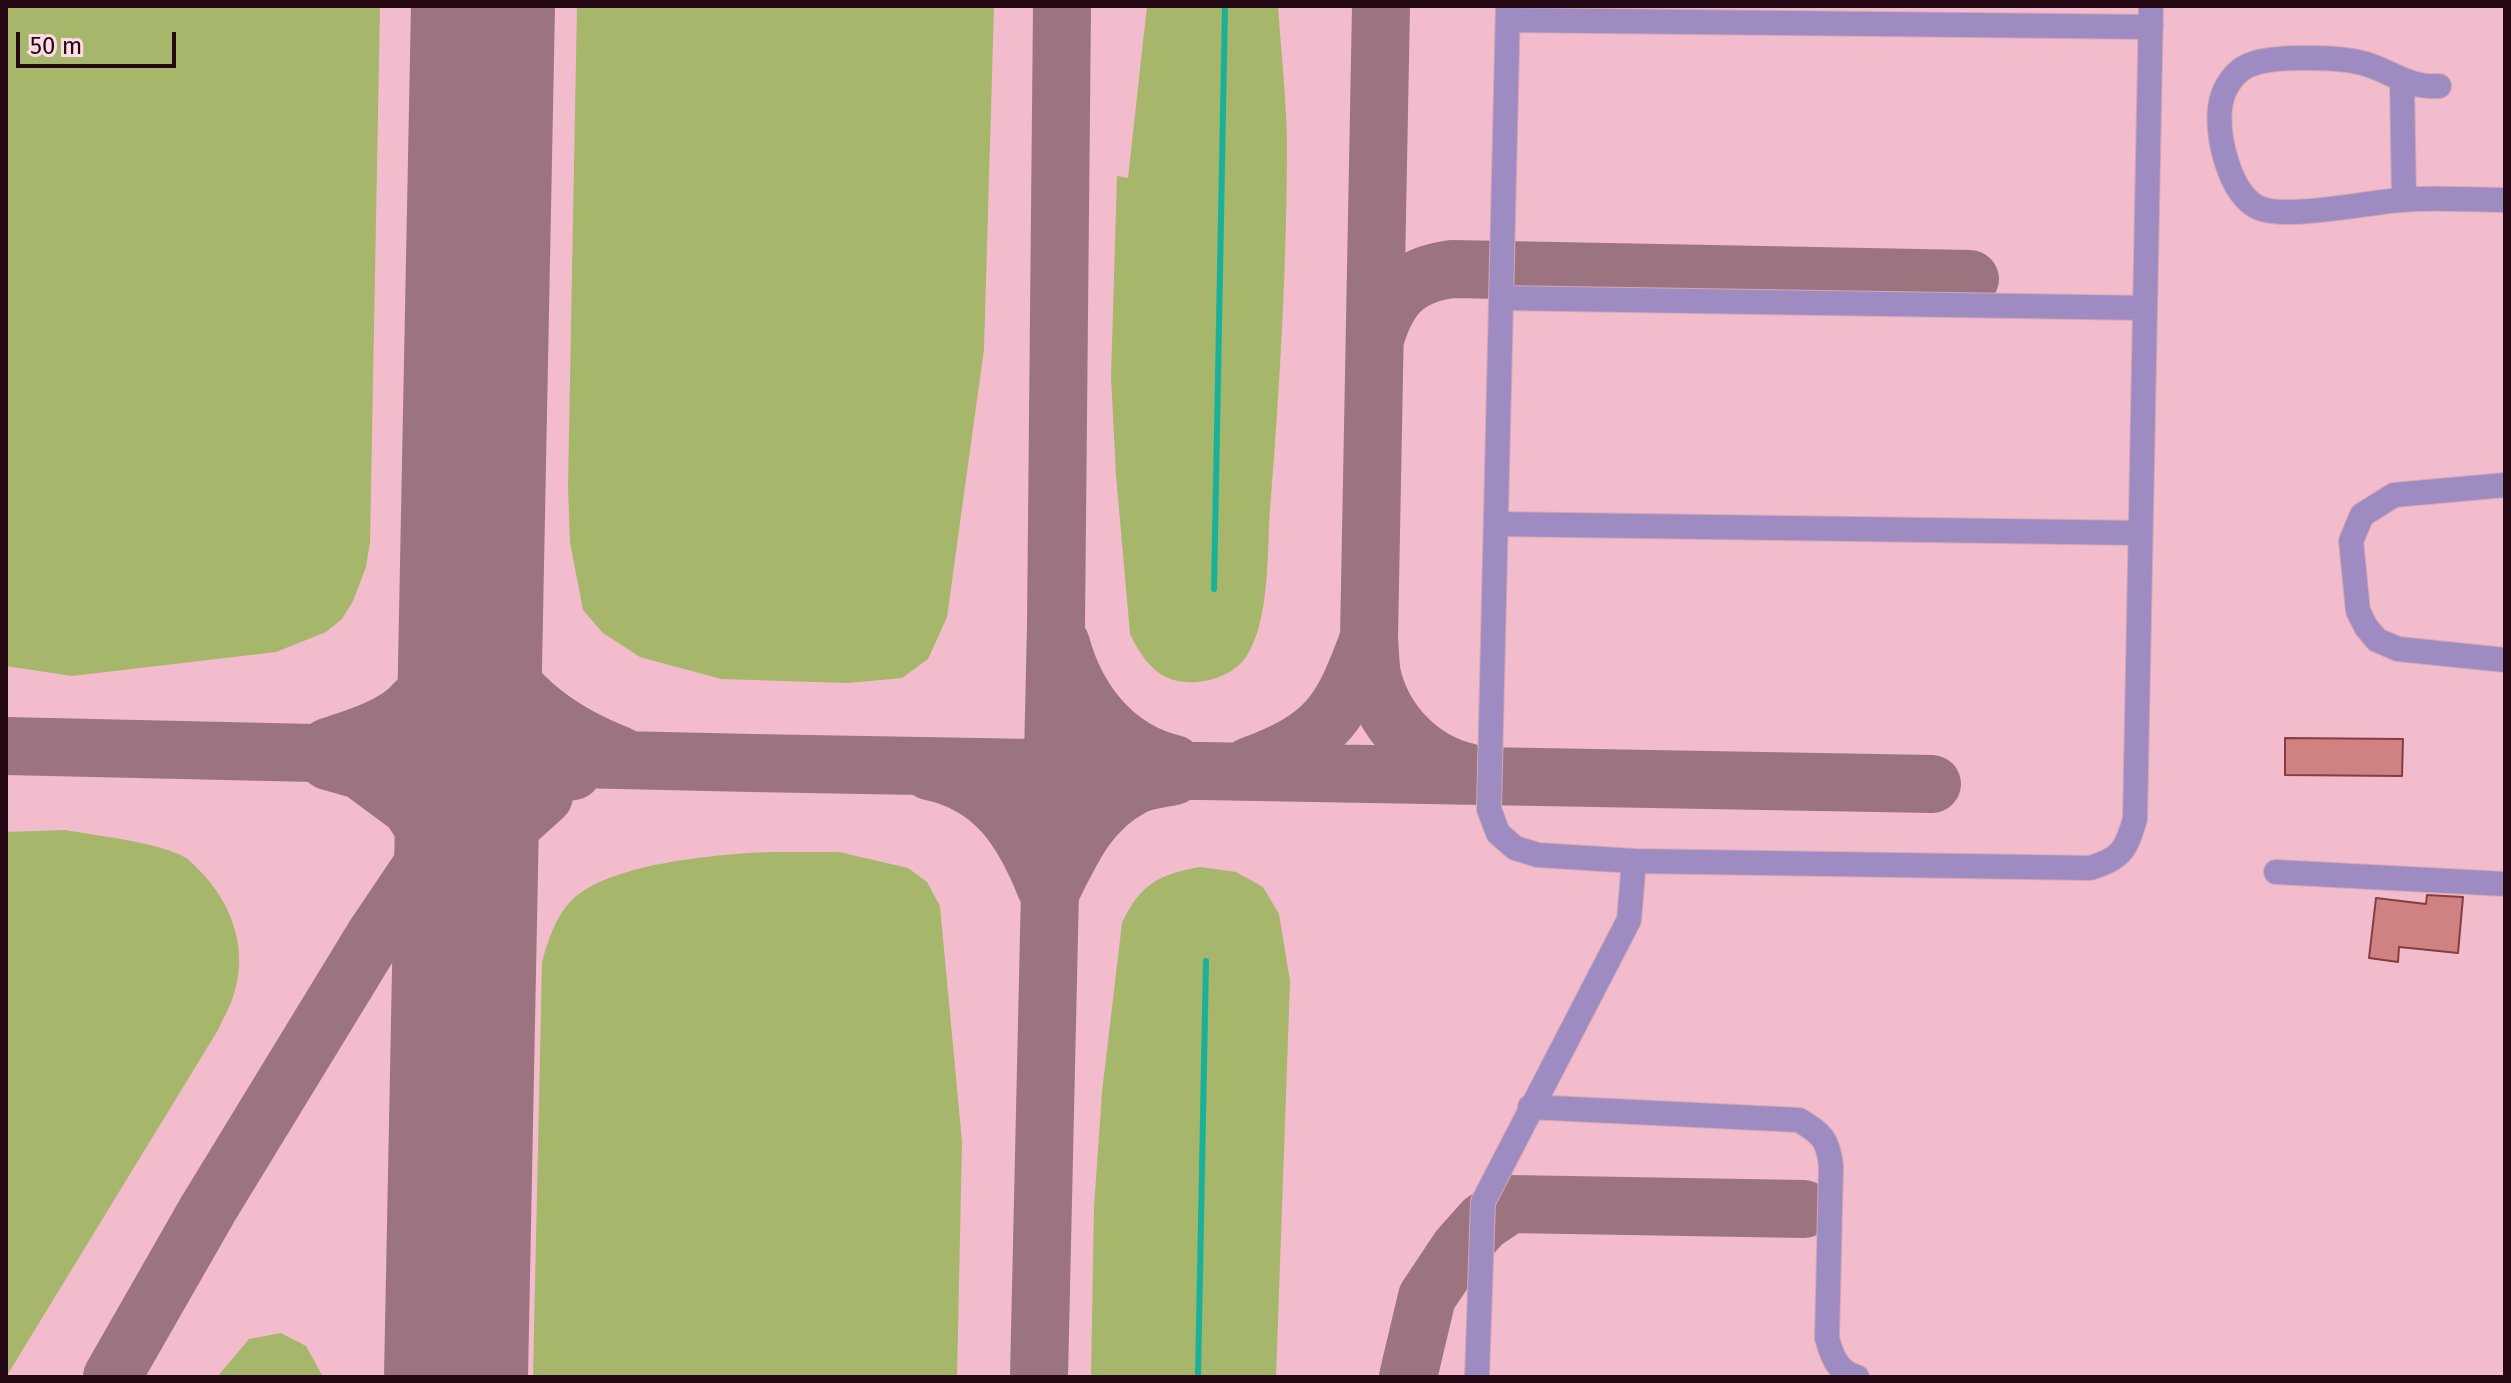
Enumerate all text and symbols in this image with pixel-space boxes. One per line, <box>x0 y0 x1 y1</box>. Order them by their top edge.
scale bar <box>20 16 180 66</box>
text: 50 m <box>30 32 82 60</box>

